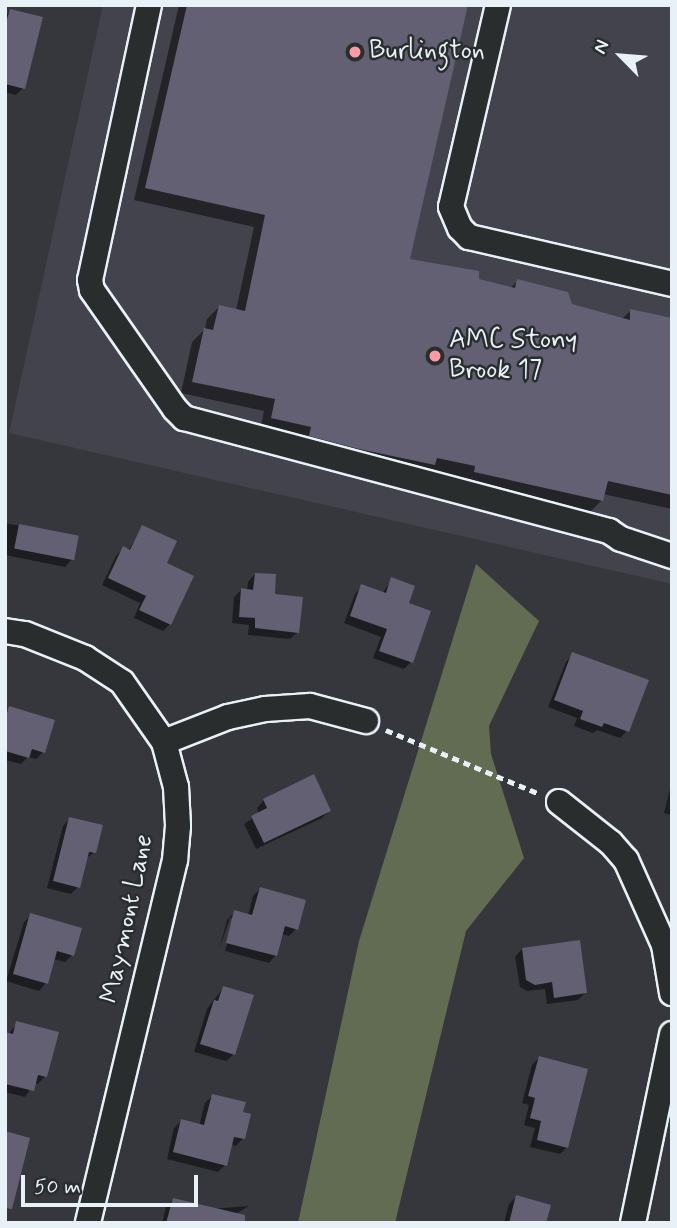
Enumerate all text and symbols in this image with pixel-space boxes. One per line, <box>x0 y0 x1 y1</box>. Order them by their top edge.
north arrow <box>586 21 656 91</box>
place label: Burlington <box>369 36 485 68</box>
text: N <box>588 36 616 58</box>
marker: Burlington <box>347 44 363 60</box>
place label: AMC Stony Brook 17 <box>449 325 578 386</box>
marker: AMC Stony Brook 17 <box>427 348 443 364</box>
street label: Maymont Lane <box>95 831 161 1007</box>
scale bar <box>24 1162 201 1206</box>
text: 50 m <box>34 1173 81 1201</box>

